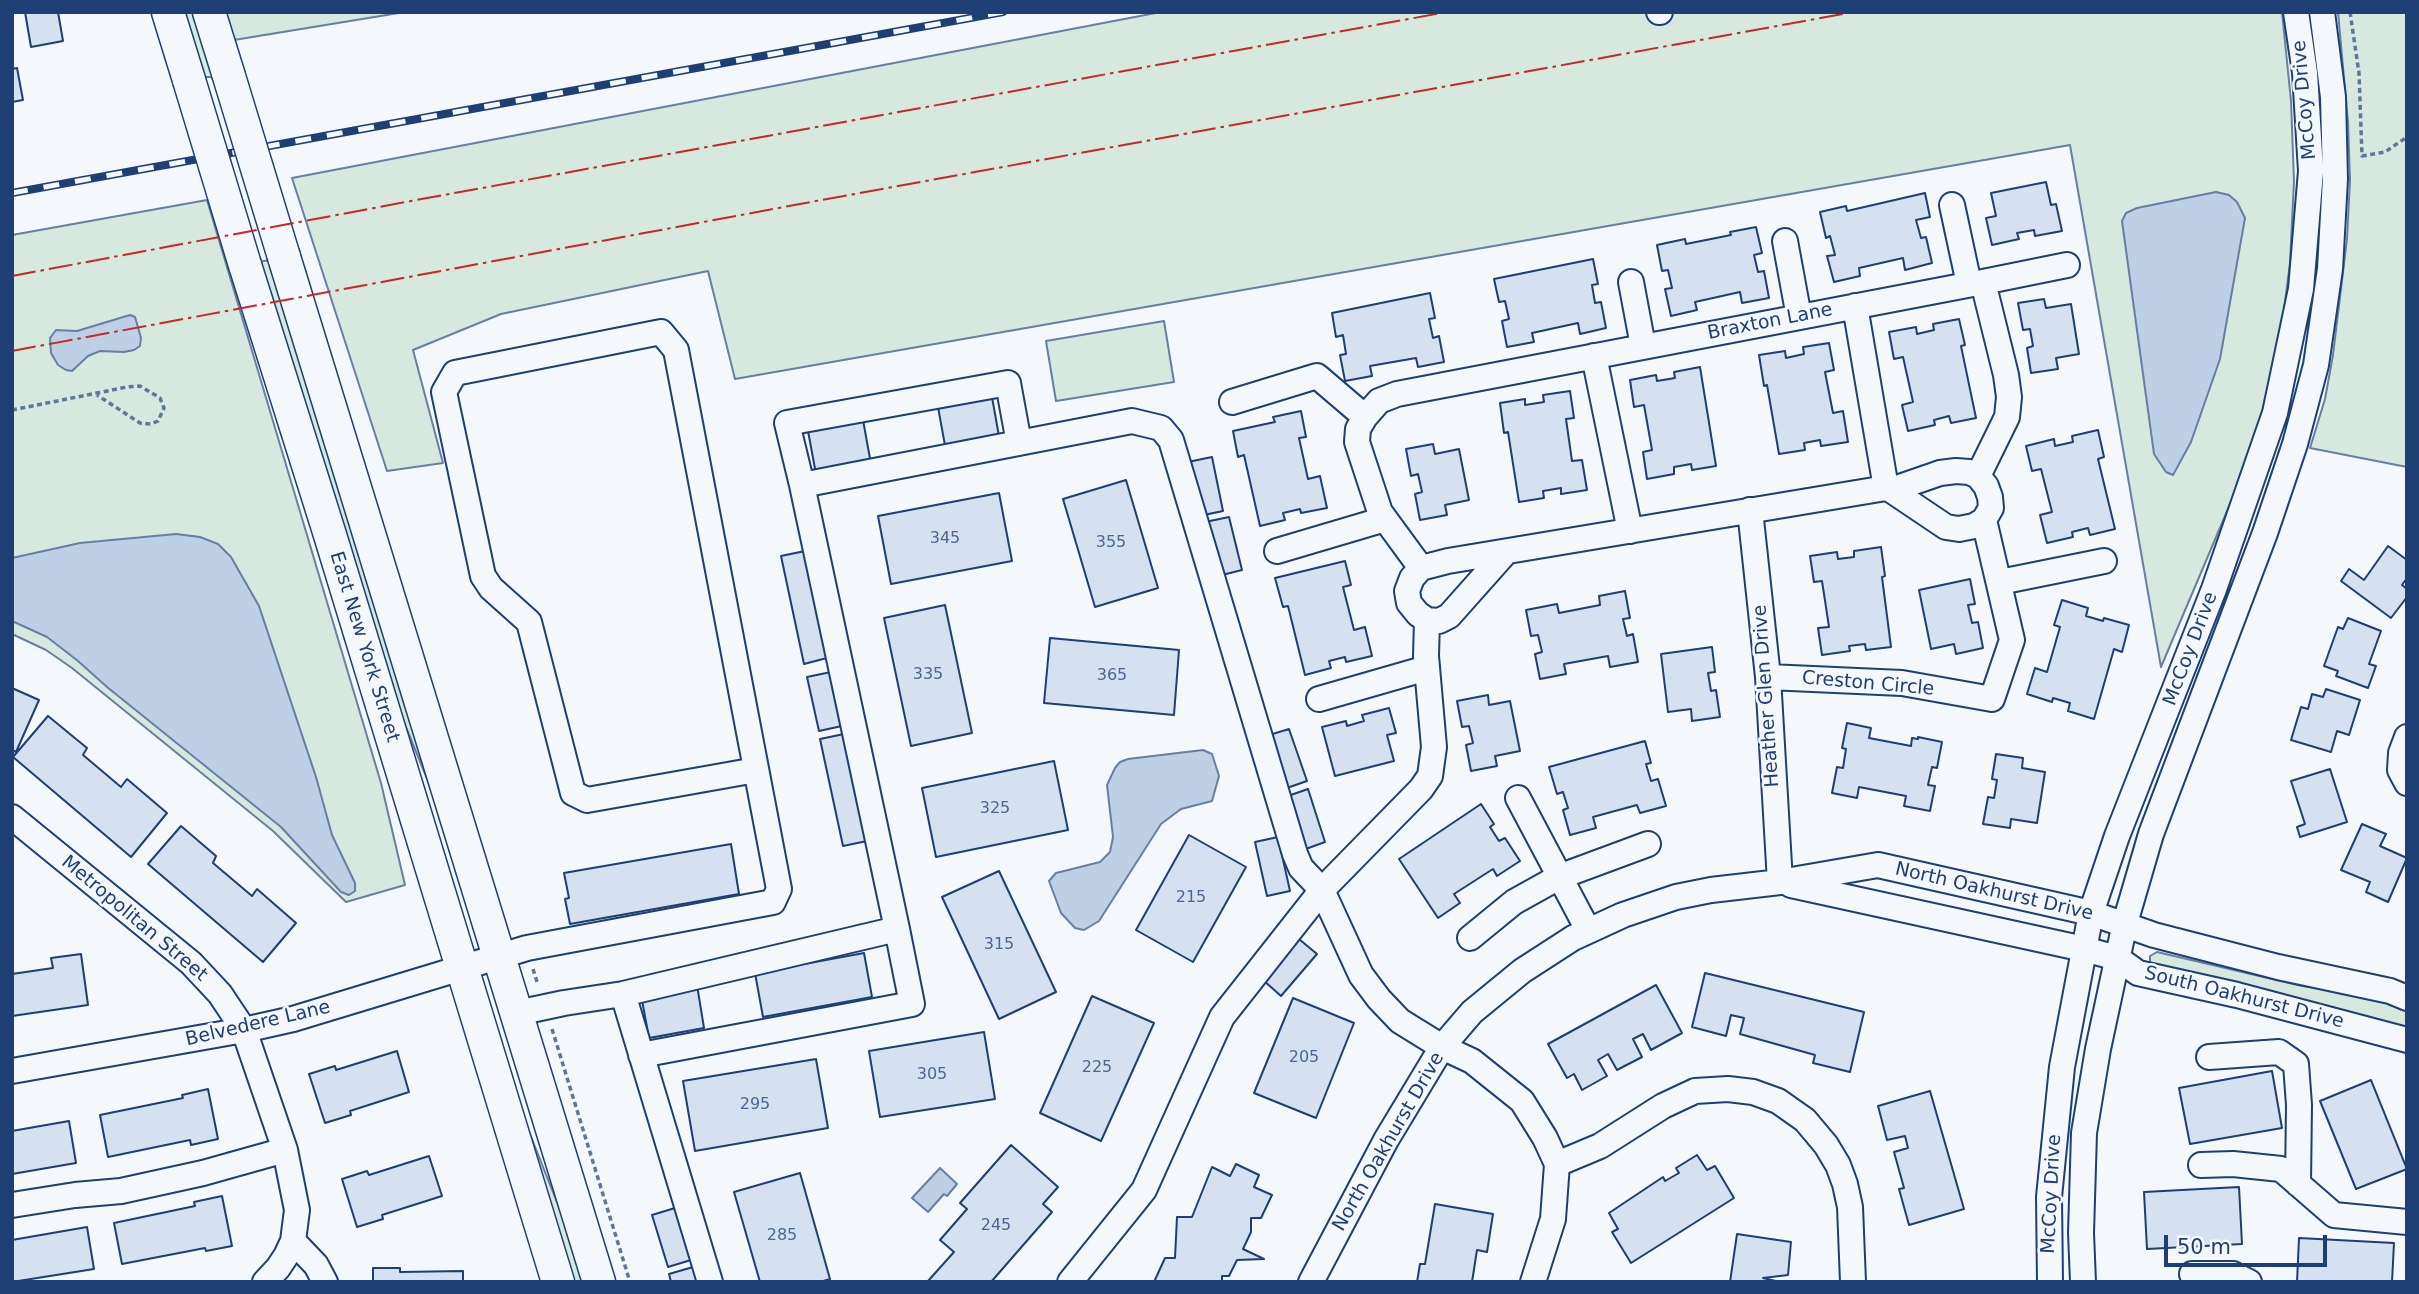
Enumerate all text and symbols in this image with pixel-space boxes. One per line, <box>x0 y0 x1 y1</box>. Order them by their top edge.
street label: McCoy Drive <box>2288 39 2322 161</box>
street label: Braxton Lane <box>1706 299 1834 345</box>
house number: 345 <box>930 529 960 549</box>
house number: 355 <box>1096 533 1126 553</box>
street label: East New York Street <box>324 549 404 745</box>
street label: McCoy Drive <box>2159 589 2223 709</box>
street label: Heather Glen Drive <box>1749 604 1785 788</box>
house number: 335 <box>913 665 943 685</box>
house number: 365 <box>1097 666 1127 686</box>
street label: Creston Circle <box>1801 667 1935 701</box>
house number: 325 <box>980 799 1010 819</box>
street label: Metropolitan Street <box>56 851 212 987</box>
street label: North Oakhurst Drive <box>1893 858 2095 926</box>
house number: 215 <box>1176 888 1206 908</box>
house number: 315 <box>984 935 1014 955</box>
street label: South Oakhurst Drive <box>2142 962 2346 1034</box>
street label: Belvedere Lane <box>183 996 333 1052</box>
house number: 205 <box>1289 1048 1319 1068</box>
street label: North Oakhurst Drive <box>1328 1049 1450 1235</box>
house number: 225 <box>1082 1058 1112 1078</box>
house number: 305 <box>917 1065 947 1085</box>
house number: 295 <box>740 1095 770 1115</box>
street label: McCoy Drive <box>2037 1134 2067 1254</box>
house number: 245 <box>981 1216 1011 1236</box>
scale bar <box>2167 1220 2330 1264</box>
house number: 285 <box>767 1226 797 1246</box>
text: 50 m <box>2177 1235 2231 1259</box>

